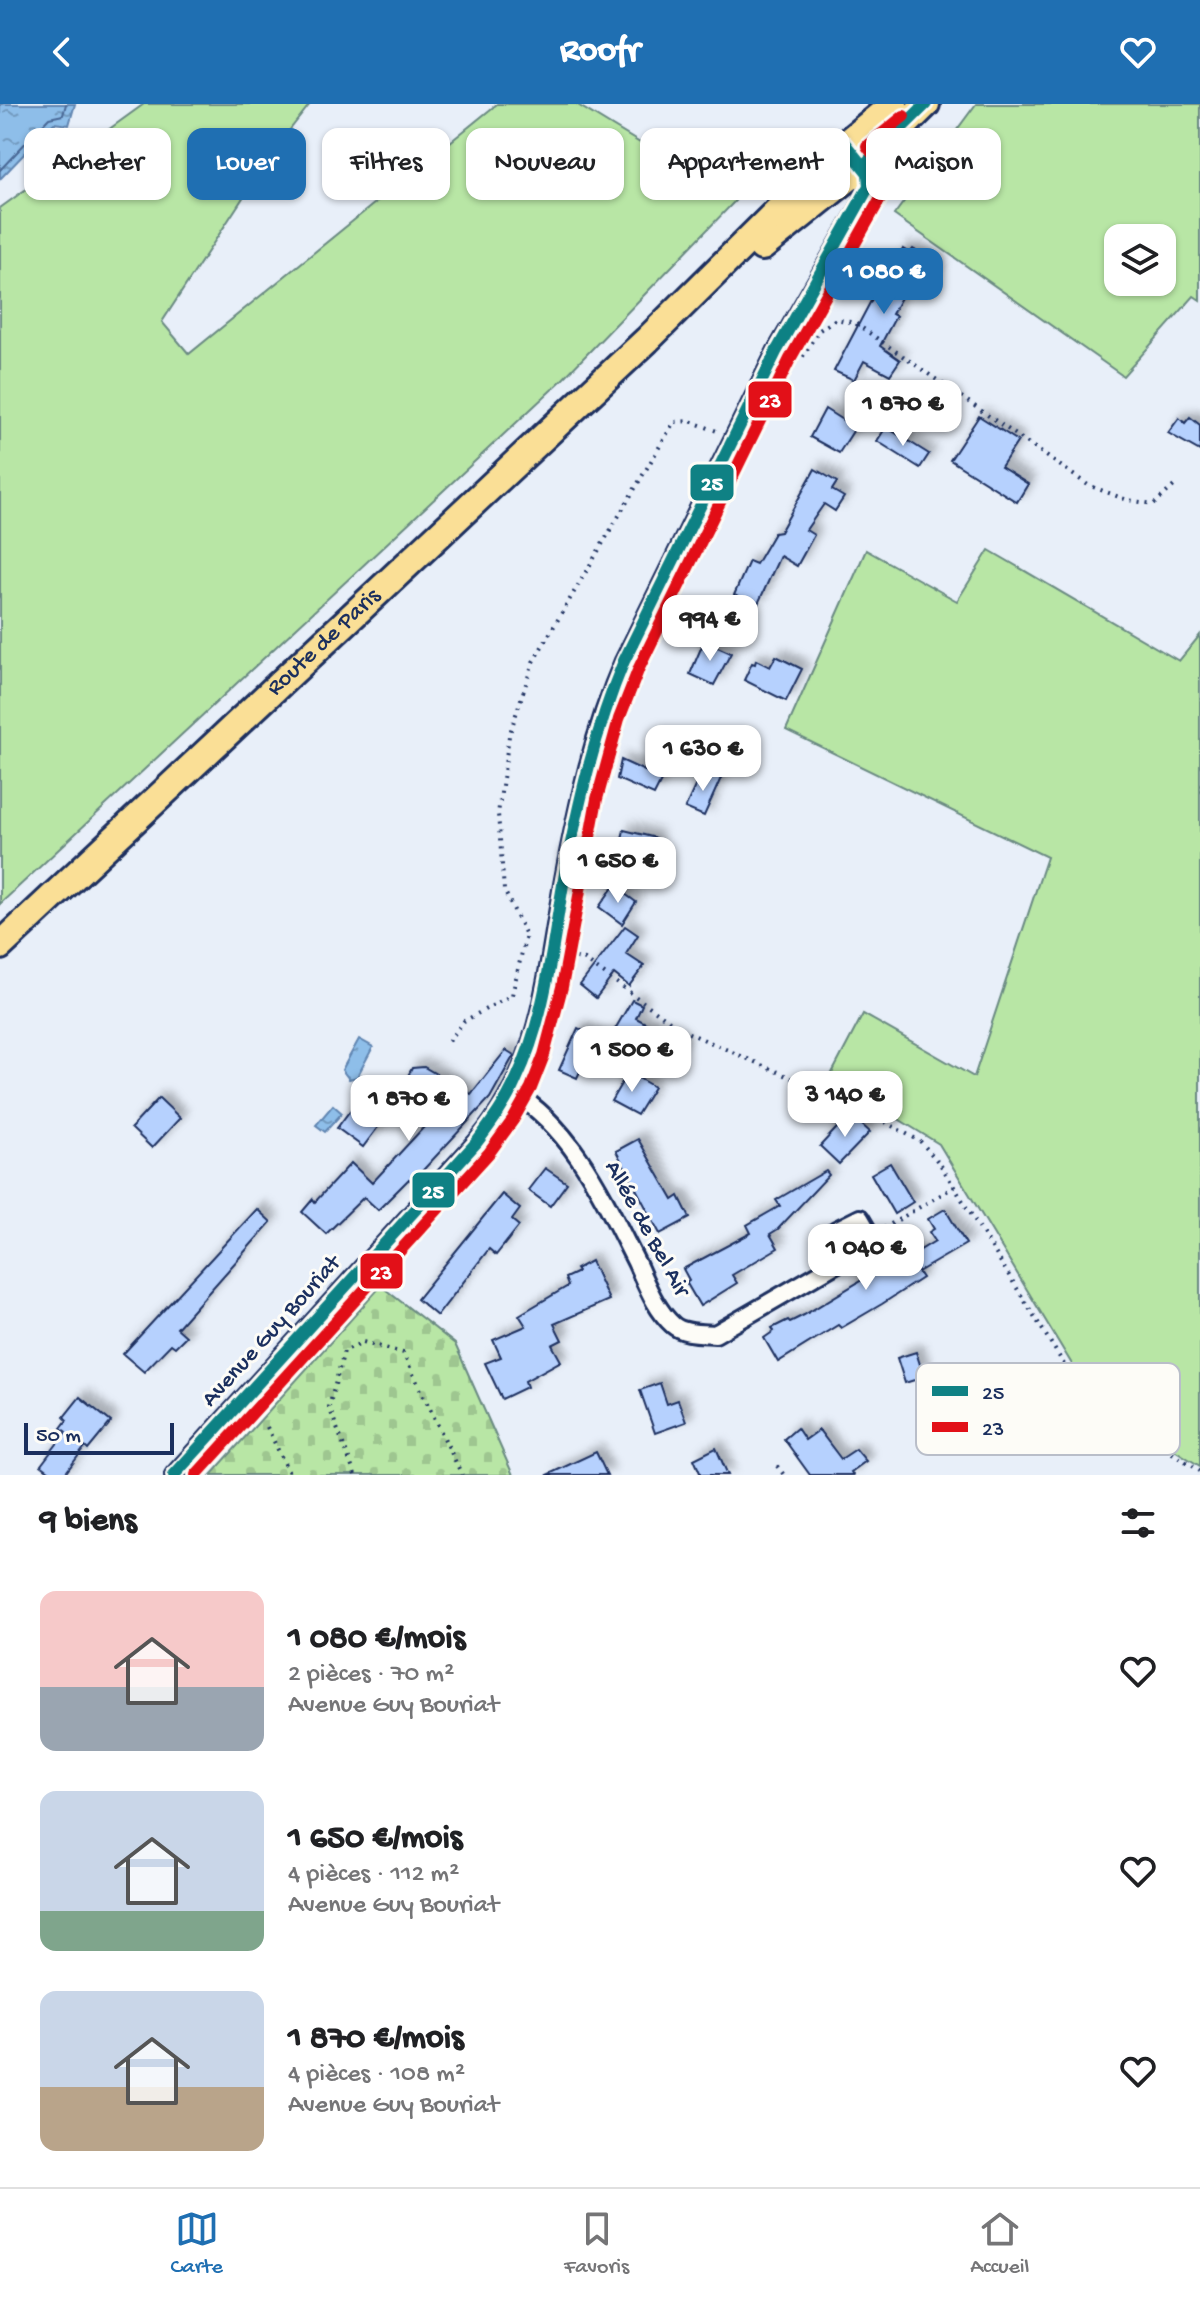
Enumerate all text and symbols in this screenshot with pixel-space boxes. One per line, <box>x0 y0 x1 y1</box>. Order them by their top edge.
icon: back <box>40 30 84 74</box>
icon: heart <box>1116 30 1160 74</box>
text: Roofr <box>560 31 640 74</box>
chip: Acheter <box>24 128 171 200</box>
chip: Louer <box>187 128 306 200</box>
chip: Filtres <box>322 128 450 200</box>
chip: Nouveau <box>466 128 624 200</box>
chip: Appartement <box>640 128 850 200</box>
chip: Maison <box>866 128 1001 200</box>
map controls <box>1104 224 1176 296</box>
button: layers <box>1104 224 1176 296</box>
pin: 1 080 € <box>810 248 958 316</box>
text: 1 080 € <box>843 258 925 289</box>
line badge: 23 <box>747 380 793 419</box>
pin: 1 870 € <box>829 380 977 448</box>
text: 23 <box>759 390 781 416</box>
text: 1 870 € <box>863 390 943 421</box>
line badge: 25 <box>689 463 735 502</box>
text: 25 <box>701 473 724 499</box>
street label: Route de Paris <box>261 581 388 703</box>
pin: 994 € <box>654 595 766 663</box>
text: 994 € <box>680 605 740 636</box>
pin: 1 630 € <box>629 725 777 793</box>
text: 1 630 € <box>663 735 743 766</box>
pin: 1 650 € <box>544 837 692 905</box>
text: 1 650 € <box>578 847 658 878</box>
pin: 1 500 € <box>558 1026 706 1094</box>
text: 1 500 € <box>591 1036 673 1067</box>
pin: 3 140 € <box>771 1071 919 1139</box>
pin: 1 870 € <box>335 1075 483 1143</box>
text: 3 140 € <box>806 1081 884 1112</box>
text: 1 870 € <box>369 1085 449 1116</box>
street label: Allée de Bel Air <box>597 1156 696 1304</box>
line badge: 25 <box>411 1171 456 1209</box>
text: 25 <box>422 1181 445 1207</box>
pin: 1 040 € <box>792 1224 940 1292</box>
text: 1 040 € <box>826 1234 906 1265</box>
street label: Avenue Guy Bouriat <box>196 1248 349 1414</box>
line badge: 23 <box>359 1252 404 1290</box>
text: 23 <box>370 1262 392 1288</box>
legend <box>916 1363 1180 1455</box>
text: 25 <box>982 1382 1004 1408</box>
text: 23 <box>982 1418 1004 1444</box>
scale bar <box>24 1419 174 1455</box>
text: 50 m <box>36 1424 81 1450</box>
icon: filters <box>1116 1501 1160 1545</box>
text: 9 biens <box>40 1503 137 1543</box>
text: 1 080 €/mois <box>288 1620 465 1660</box>
icon: home <box>104 1623 200 1719</box>
icon: heart <box>1116 1649 1160 1693</box>
text: 2 pièces · 70 m² <box>288 1660 454 1691</box>
text: Avenue Guy Bouriat <box>288 1691 499 1722</box>
text: 1 650 €/mois <box>288 1820 462 1860</box>
icon: home <box>104 1823 200 1919</box>
icon: heart <box>1116 1849 1160 1893</box>
text: 4 pièces · 112 m² <box>288 1860 459 1891</box>
text: Avenue Guy Bouriat <box>288 1891 499 1922</box>
text: 1 870 €/mois <box>288 2020 464 2060</box>
icon: home <box>104 2023 200 2119</box>
icon: heart <box>1116 2049 1160 2093</box>
text: 4 pièces · 108 m² <box>288 2060 465 2091</box>
text: Avenue Guy Bouriat <box>288 2091 499 2122</box>
tab: Carte <box>171 2207 223 2281</box>
tab: Favoris <box>564 2207 629 2281</box>
tab: Accueil <box>970 2207 1029 2281</box>

